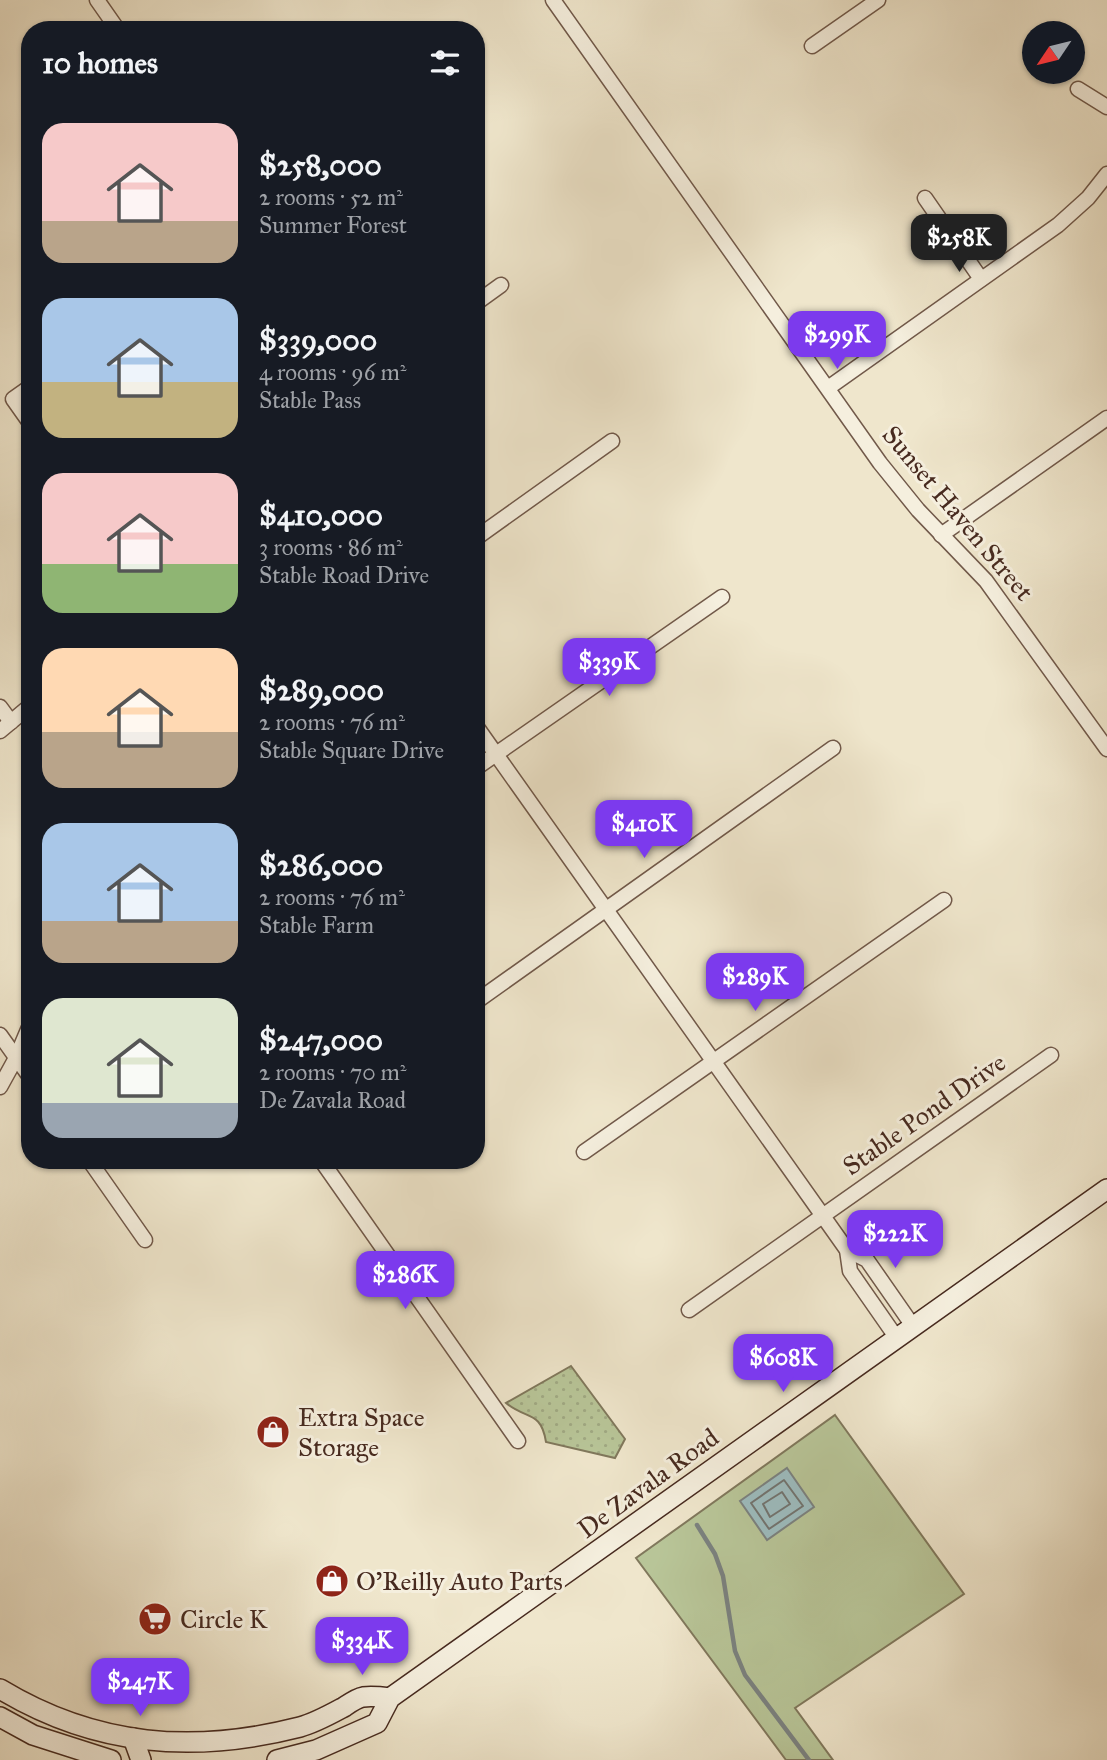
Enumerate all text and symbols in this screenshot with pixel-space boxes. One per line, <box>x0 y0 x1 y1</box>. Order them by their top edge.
north arrow <box>1022 21 1085 84</box>
map controls <box>1022 21 1085 84</box>
icon: filters <box>426 44 464 82</box>
text: 10 homes <box>42 45 158 81</box>
text: $258,000 <box>259 147 382 183</box>
icon: home <box>98 151 182 235</box>
text: 2 rooms · 52 m² <box>259 183 403 211</box>
text: Summer Forest <box>259 211 407 239</box>
pin: $258K <box>910 215 1008 274</box>
text: $258K <box>927 223 991 251</box>
pin: $299K <box>788 312 886 371</box>
text: $299K <box>804 320 870 348</box>
text: $339,000 <box>259 322 377 358</box>
icon: home <box>98 326 182 410</box>
text: 4 rooms · 96 m² <box>259 358 406 386</box>
text: Stable Pass <box>259 386 361 414</box>
street label: Sunset Haven Street <box>876 419 1040 607</box>
text: $410,000 <box>259 497 383 533</box>
icon: home <box>98 501 182 585</box>
text: 3 rooms · 86 m² <box>259 533 403 561</box>
text: Stable Road Drive <box>259 561 429 589</box>
pin: $339K <box>560 638 658 698</box>
text: $339K <box>579 647 639 675</box>
text: $289,000 <box>259 672 384 708</box>
icon: home <box>98 676 182 760</box>
text: 2 rooms · 76 m² <box>259 708 405 736</box>
text: Stable Square Drive <box>259 736 444 764</box>
pin: $410K <box>595 800 693 860</box>
text: $410K <box>611 809 677 837</box>
text: $286,000 <box>259 847 383 883</box>
icon: home <box>98 851 182 935</box>
text: 2 rooms · 76 m² <box>259 883 405 911</box>
text: Stable Farm <box>259 911 374 939</box>
pin: $289K <box>706 954 804 1013</box>
text: $289K <box>722 962 788 990</box>
text: $247,000 <box>259 1022 383 1058</box>
icon: home <box>98 1026 182 1110</box>
street label: Stable Pond Drive <box>836 1046 1012 1182</box>
text: 2 rooms · 70 m² <box>259 1058 407 1086</box>
text: De Zavala Road <box>259 1086 406 1114</box>
pin: $222K <box>846 1210 944 1270</box>
text: $222K <box>863 1219 927 1247</box>
pin: $286K <box>356 1252 454 1311</box>
text: $286K <box>372 1260 438 1288</box>
pin: $608K <box>734 1334 832 1394</box>
text: $608K <box>749 1343 817 1371</box>
place label: Extra Space Storage <box>298 1401 425 1463</box>
shop icon: Extra Space Storage <box>254 1413 292 1451</box>
street label: De Zavala Road <box>571 1421 725 1545</box>
shop icon: O'Reilly Auto Parts <box>313 1562 351 1600</box>
place label: O'Reilly Auto Parts <box>356 1565 563 1597</box>
supermarket icon: Circle K <box>136 1600 174 1638</box>
place label: Circle K <box>180 1603 268 1635</box>
pin: $334K <box>313 1618 411 1677</box>
text: $334K <box>331 1626 393 1654</box>
pin: $247K <box>91 1658 189 1718</box>
text: $247K <box>107 1667 173 1695</box>

